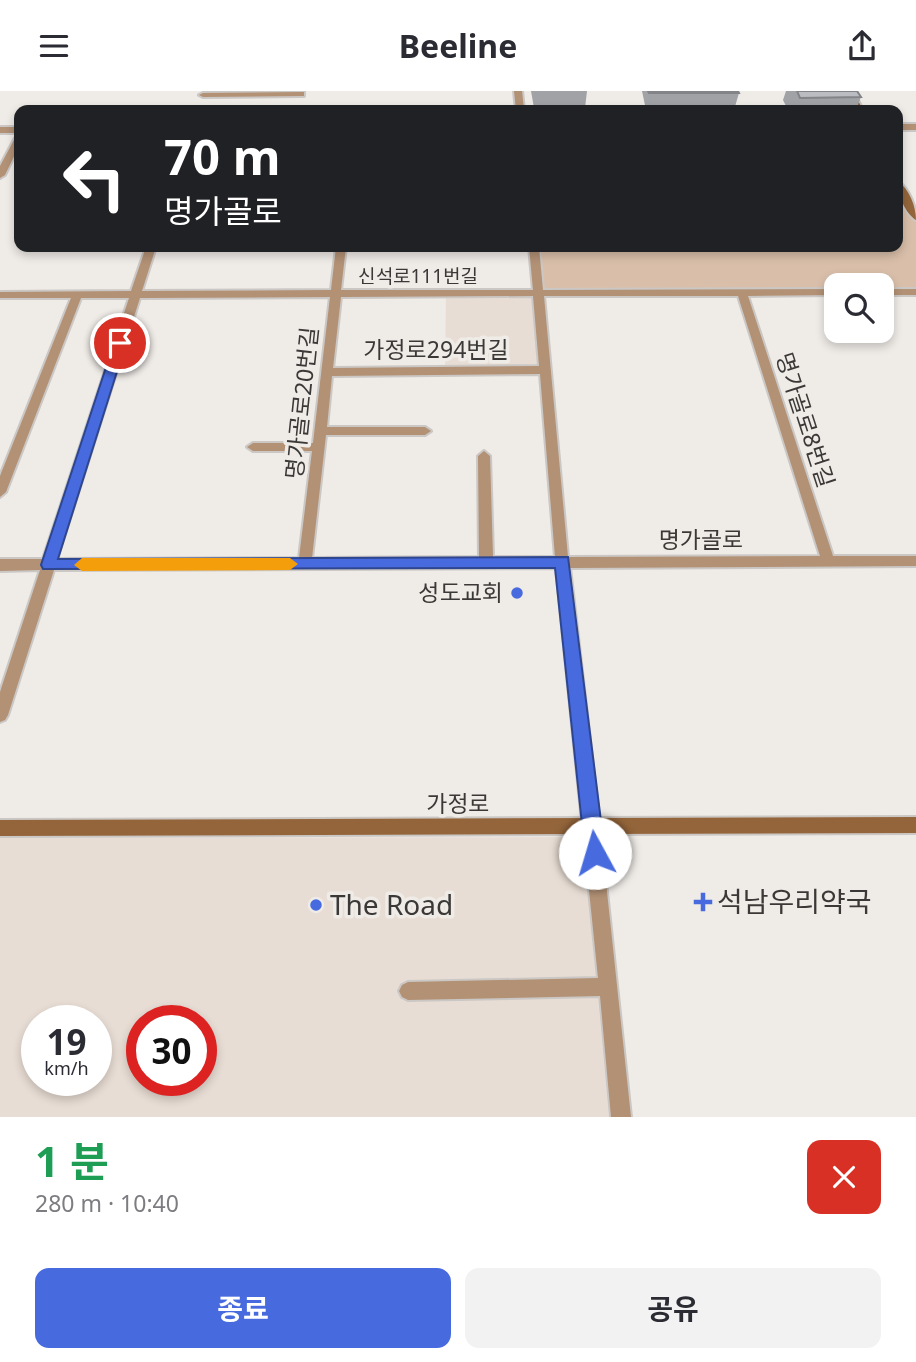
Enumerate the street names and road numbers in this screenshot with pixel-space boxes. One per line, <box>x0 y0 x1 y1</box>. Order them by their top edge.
street label: 신석로111번길 <box>358 263 478 289</box>
street label: 명가골로20번길 <box>277 325 325 481</box>
street label: 가정로294번길 <box>363 333 509 365</box>
street label: 명가골로8번길 <box>769 348 843 491</box>
street label: 명가골로 <box>659 523 743 555</box>
street label: 가정로 <box>426 787 490 819</box>

